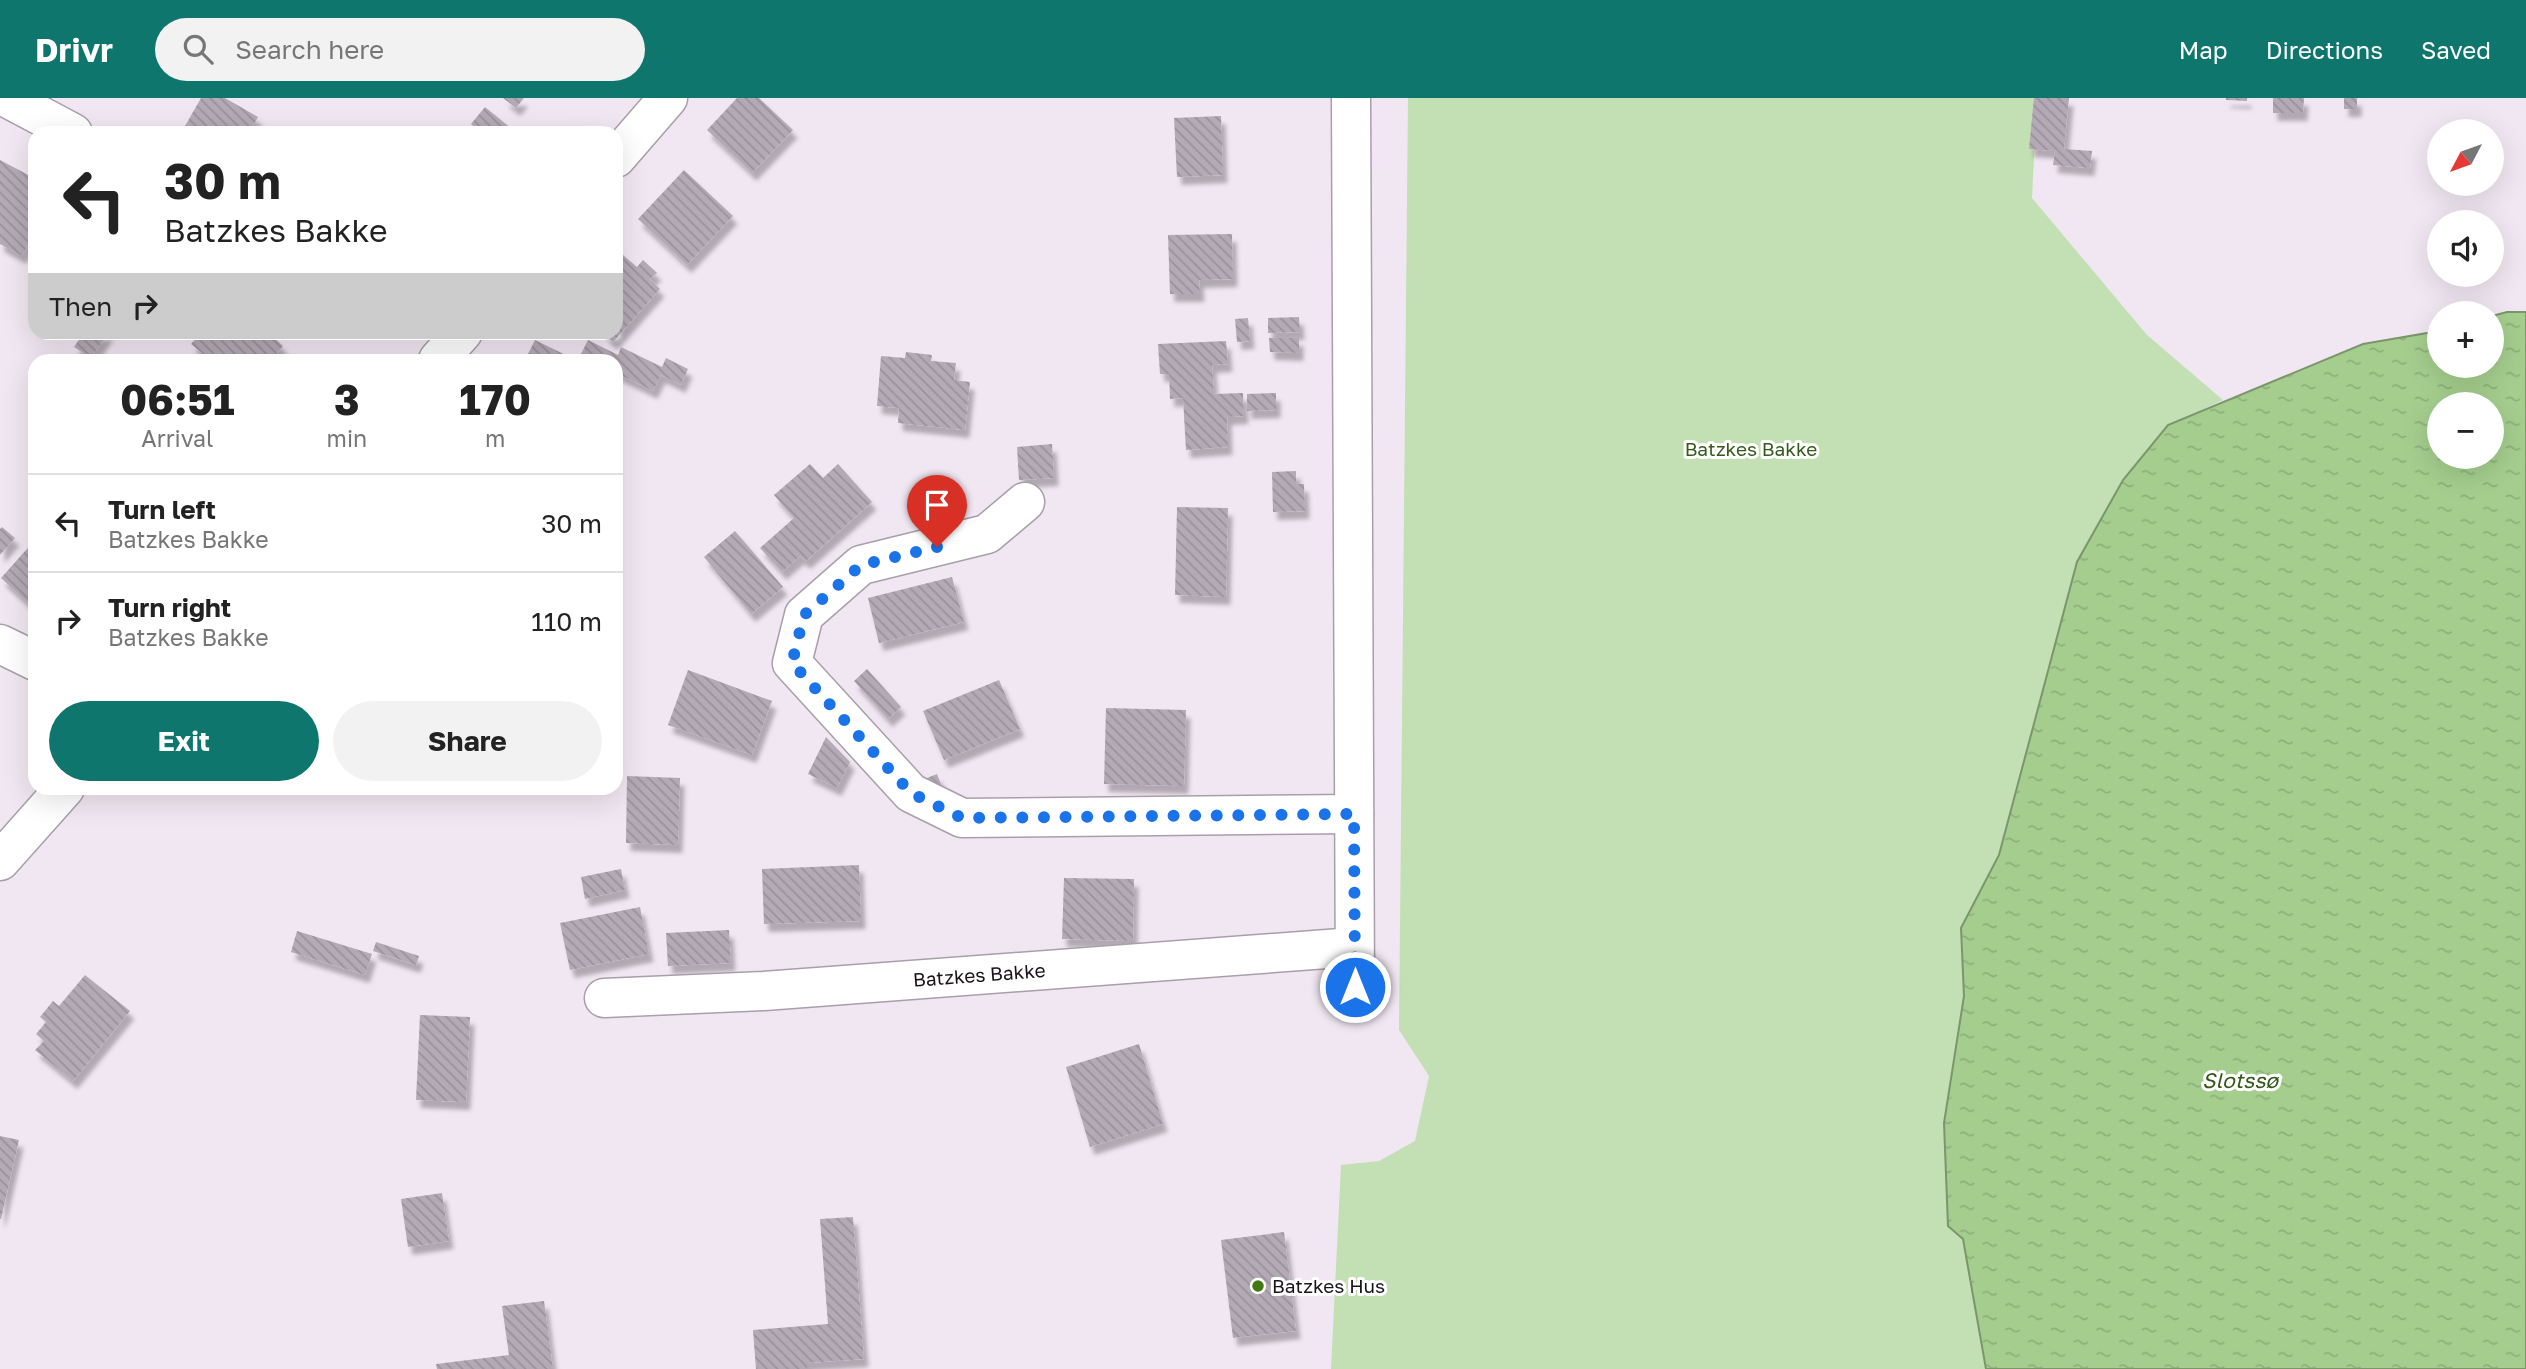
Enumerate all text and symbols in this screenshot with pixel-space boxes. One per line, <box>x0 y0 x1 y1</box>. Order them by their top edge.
search box <box>155 18 645 81</box>
text: Drivr <box>35 30 113 69</box>
icon: search <box>179 30 217 68</box>
text: Search here <box>235 34 384 65</box>
text: Map <box>2179 35 2228 64</box>
text: Directions <box>2266 35 2383 64</box>
text: Saved <box>2421 35 2491 64</box>
north arrow <box>2427 119 2504 196</box>
map controls <box>2427 119 2504 469</box>
text: 30 m <box>164 151 281 210</box>
icon: left <box>49 154 140 245</box>
button: sound <box>2427 210 2504 287</box>
text: Batzkes Bakke <box>164 211 388 249</box>
icon: right <box>126 287 164 325</box>
text: Then <box>49 291 112 322</box>
button: + <box>2427 301 2504 378</box>
text: 06:51 <box>120 374 235 424</box>
text: 3 <box>334 374 360 424</box>
text: 170 <box>459 374 531 424</box>
button: − <box>2427 392 2504 469</box>
text: Arrival <box>141 424 213 452</box>
text: min <box>327 424 367 452</box>
text: m <box>485 424 505 452</box>
park label: Batzkes Bakke <box>1685 437 1817 460</box>
pin <box>907 475 967 547</box>
icon: arrive <box>918 486 956 524</box>
text: Turn left <box>108 494 216 525</box>
icon: left <box>49 504 87 542</box>
text: 30 m <box>541 508 602 539</box>
text: Batzkes Bakke <box>108 525 269 553</box>
text: Turn right <box>108 592 231 623</box>
icon: right <box>49 602 87 640</box>
text: 110 m <box>531 606 602 637</box>
text: Batzkes Bakke <box>108 623 269 651</box>
button: Exit <box>49 701 319 781</box>
button: Share <box>333 701 602 781</box>
position arrow <box>1318 950 1392 1024</box>
street label: Batzkes Bakke <box>912 958 1046 991</box>
water label: Slotssø <box>2202 1067 2279 1093</box>
place label: Batzkes Hus <box>1272 1274 1385 1297</box>
marker: Batzkes Hus <box>1250 1278 1266 1294</box>

